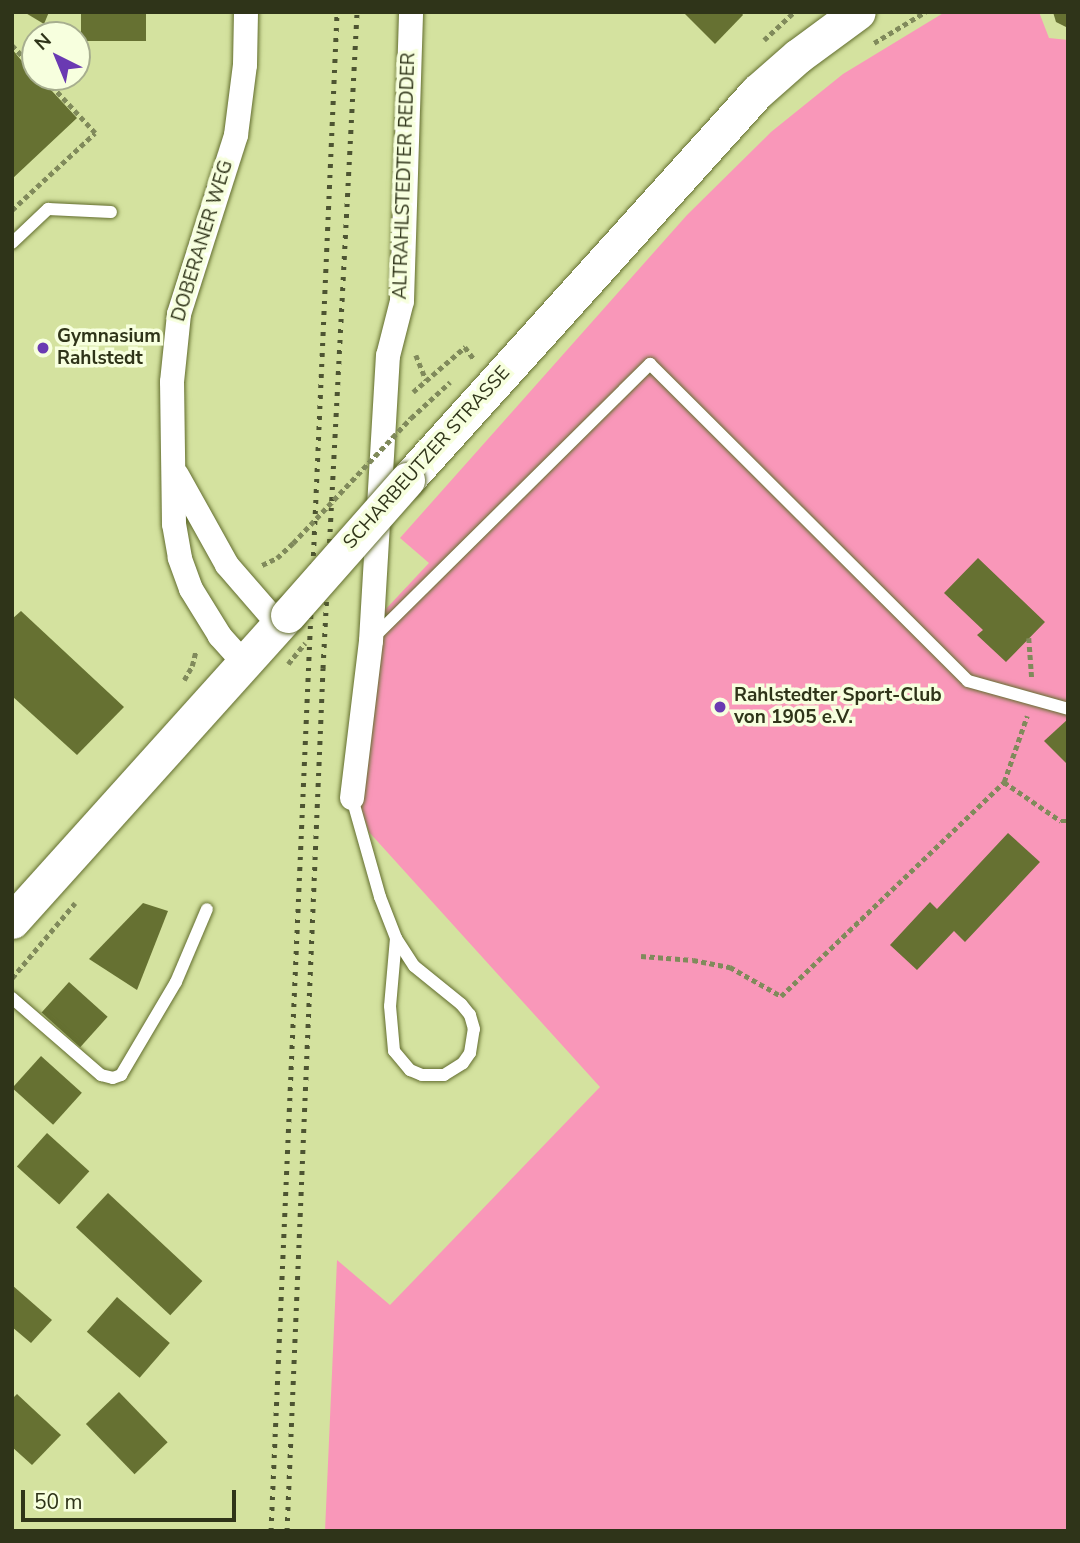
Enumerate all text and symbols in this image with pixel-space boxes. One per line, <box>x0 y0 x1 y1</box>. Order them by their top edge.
north arrow <box>21 21 91 91</box>
text: N <box>29 28 57 56</box>
street label: ALTRAHLSTEDTER REDDER <box>389 52 421 300</box>
street label: DOBERANER WEG <box>168 158 238 324</box>
place label: Gymnasium Rahlstedt <box>57 326 161 370</box>
marker: Gymnasium Rahlstedt <box>35 340 51 356</box>
street label: SCHARBEUTZER STRASSE <box>339 362 515 554</box>
place label: Rahlstedter Sport-Club von 1905 e.V. <box>734 685 942 729</box>
marker: Rahlstedter Sport-Club von 1905 e.V. <box>712 699 728 715</box>
scale bar <box>24 1476 240 1520</box>
text: 50 m <box>34 1488 83 1516</box>

